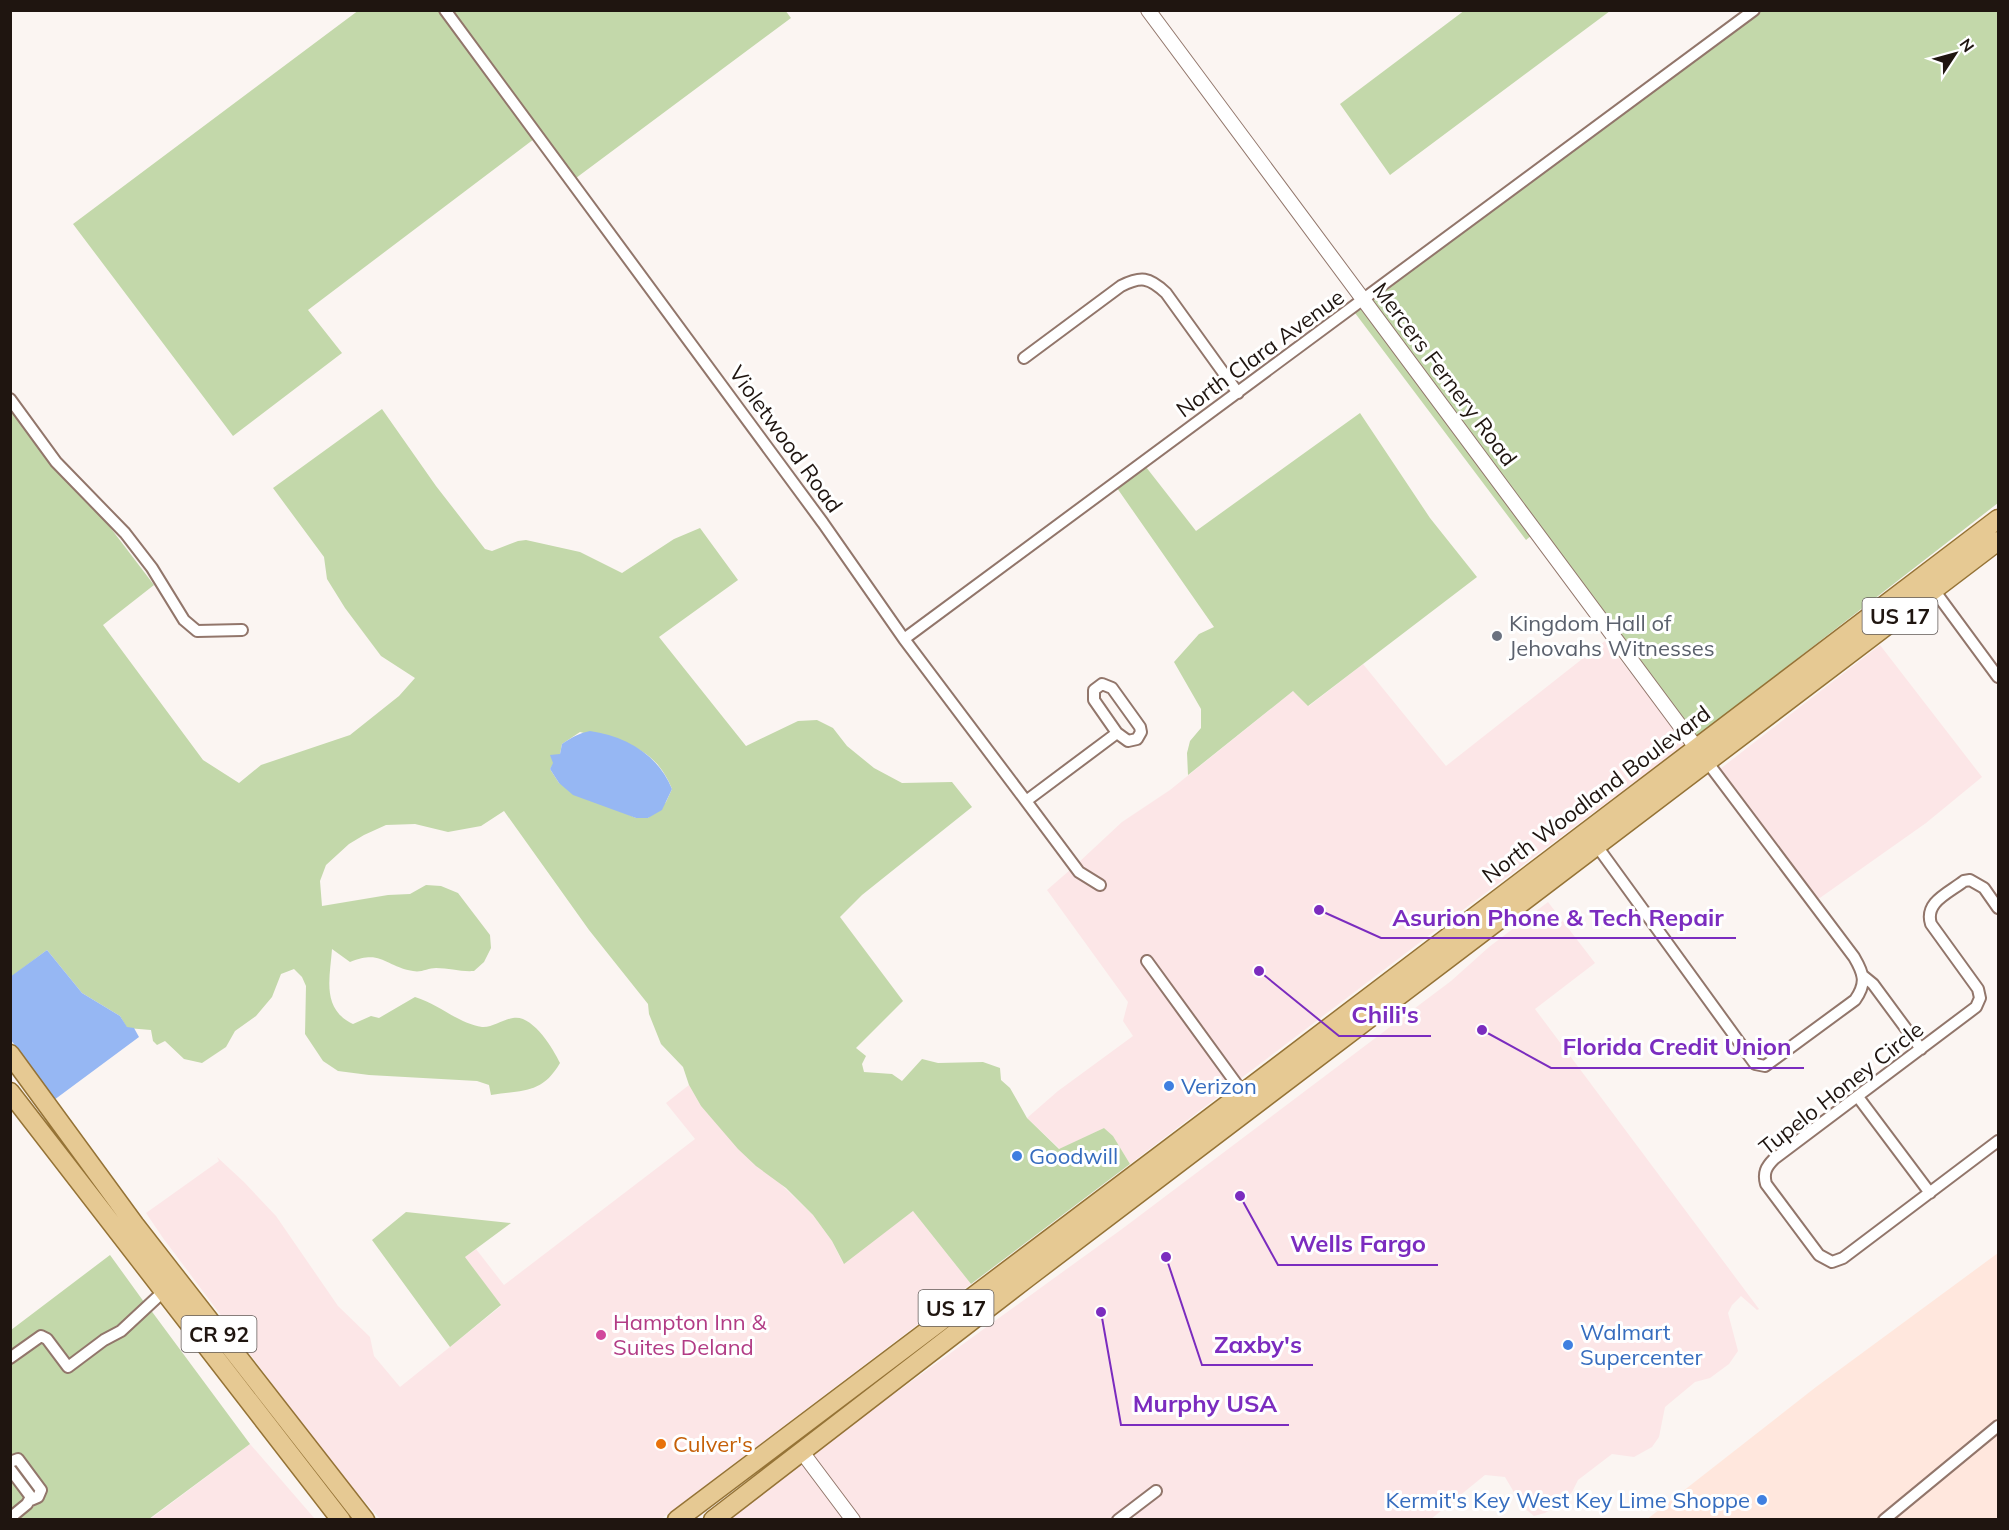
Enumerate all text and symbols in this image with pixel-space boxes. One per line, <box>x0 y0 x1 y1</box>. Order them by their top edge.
north arrow <box>1925 24 1985 84</box>
text: N <box>1955 34 1979 56</box>
street label: Mercers Fernery Road <box>1367 277 1523 471</box>
street label: North Clara Avenue <box>1171 283 1349 423</box>
street label: Violetwood Road <box>723 360 849 518</box>
road number: US 17 <box>1862 598 1938 634</box>
place label: Kingdom Hall of Jehovahs Witnesses <box>1509 609 1715 662</box>
marker: Kingdom Hall of Jehovahs Witnesses <box>1490 629 1504 643</box>
street label: North Woodland Boulevard <box>1476 699 1716 889</box>
callout: Asurion Phone & Tech Repair <box>1381 896 1736 938</box>
text: Asurion Phone & Tech Repair <box>1392 902 1724 932</box>
callout: Chili's <box>1339 994 1431 1036</box>
text: Chili's <box>1351 999 1419 1029</box>
street label: Tupelo Honey Circle <box>1753 1015 1929 1161</box>
callout: Florida Credit Union <box>1551 1026 1804 1068</box>
text: Florida Credit Union <box>1562 1031 1792 1061</box>
place label: Verizon <box>1181 1072 1257 1100</box>
marker: Verizon <box>1162 1079 1176 1093</box>
place label: Goodwill <box>1029 1142 1118 1170</box>
marker: Goodwill <box>1010 1149 1024 1163</box>
callout: Wells Fargo <box>1278 1223 1438 1265</box>
text: Wells Fargo <box>1290 1228 1426 1258</box>
road number: US 17 <box>918 1290 994 1326</box>
place label: Hampton Inn & Suites Deland <box>613 1308 767 1361</box>
road number: CR 92 <box>182 1316 256 1352</box>
place label: Walmart Supercenter <box>1580 1318 1703 1371</box>
callout: Zaxby's <box>1202 1323 1313 1365</box>
marker: Hampton Inn & Suites Deland <box>594 1328 608 1342</box>
text: Zaxby's <box>1214 1329 1302 1359</box>
marker: Walmart Supercenter <box>1561 1338 1575 1352</box>
callout: Murphy USA <box>1121 1383 1289 1425</box>
text: Murphy USA <box>1133 1388 1277 1418</box>
place label: Culver's <box>673 1430 753 1458</box>
marker: Culver's <box>654 1437 668 1451</box>
place label: Kermit's Key West Key Lime Shoppe <box>1386 1486 1750 1514</box>
marker: Kermit's Key West Key Lime Shoppe <box>1755 1493 1769 1507</box>

